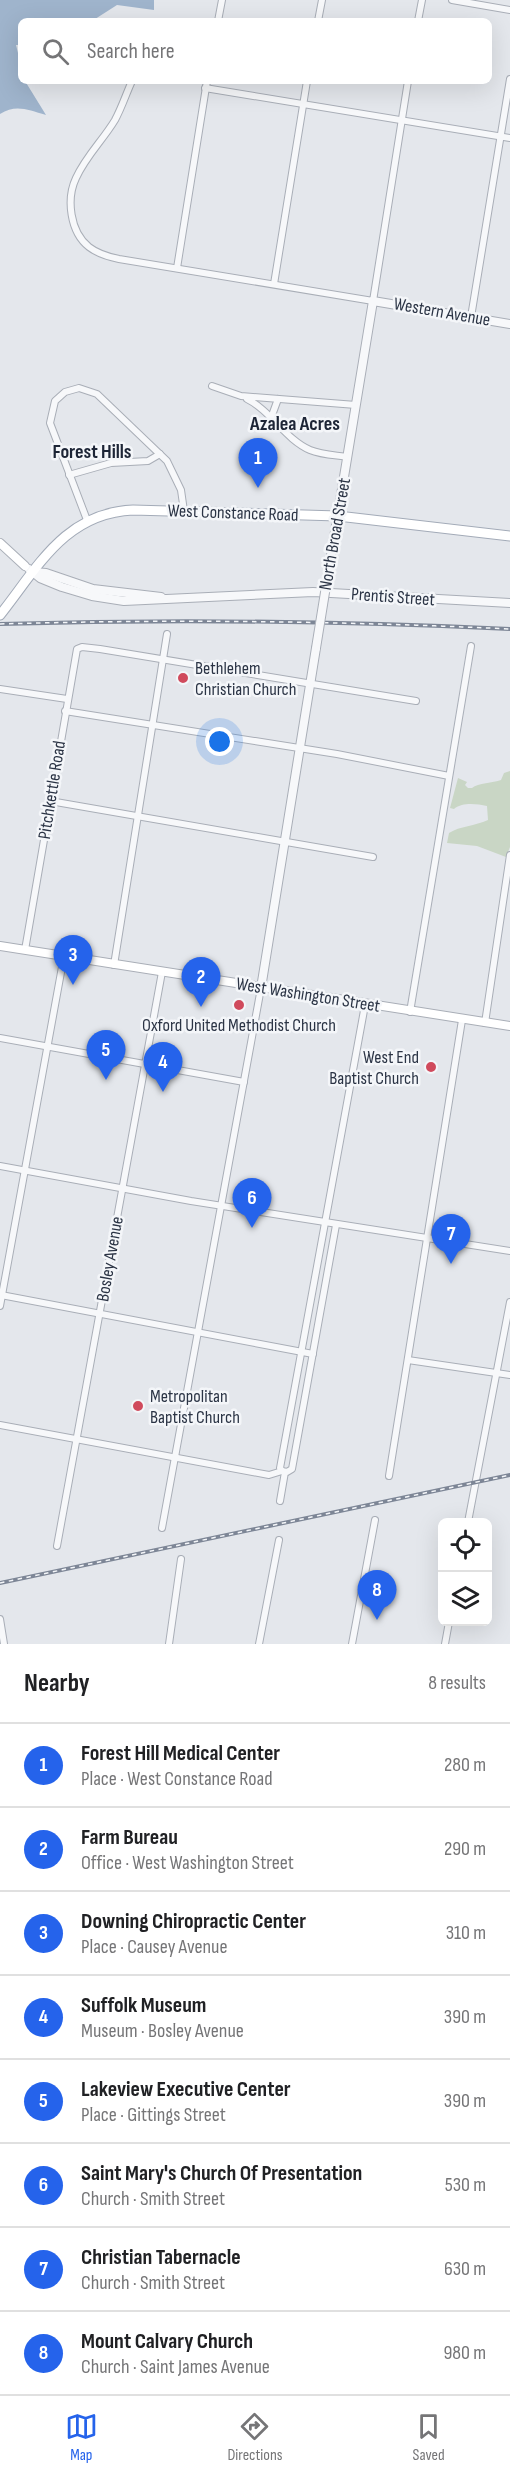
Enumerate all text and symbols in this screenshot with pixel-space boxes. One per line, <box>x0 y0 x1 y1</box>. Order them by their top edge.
search box <box>18 18 492 84</box>
icon: search <box>39 35 72 68</box>
text: Search here <box>87 38 174 65</box>
street label: Western Avenue <box>392 293 492 331</box>
district label: Azalea Acres <box>249 412 340 436</box>
pin: 1 <box>238 438 278 488</box>
district label: Forest Hills <box>52 440 132 464</box>
street label: North Broad Street <box>315 476 355 592</box>
street label: West Constance Road <box>167 500 299 526</box>
street label: Prentis Street <box>351 584 436 610</box>
place label: Bethlehem Christian Church <box>195 658 296 700</box>
marker: Bethlehem Christian Church <box>176 671 190 685</box>
your location <box>205 727 234 756</box>
street label: Pitchkettle Road <box>34 739 70 841</box>
pin: 3 <box>54 936 92 985</box>
pin: 2 <box>182 958 220 1007</box>
street label: West Washington Street <box>235 973 382 1017</box>
marker: Oxford United Methodist Church <box>232 998 246 1012</box>
place label: Oxford United Methodist Church <box>142 1015 336 1036</box>
pin: 5 <box>86 1030 126 1080</box>
pin: 4 <box>144 1042 182 1092</box>
place label: West End Baptist Church <box>329 1047 419 1089</box>
marker: West End Baptist Church <box>424 1060 438 1074</box>
pin: 6 <box>232 1178 272 1228</box>
pin: 7 <box>432 1214 470 1264</box>
street label: Bosley Avenue <box>92 1215 128 1303</box>
place label: Metropolitan Baptist Church <box>150 1386 240 1428</box>
marker: Metropolitan Baptist Church <box>131 1399 145 1413</box>
map controls <box>438 1518 492 1626</box>
button: locate <box>438 1518 492 1572</box>
pin: 8 <box>358 1570 397 1620</box>
button: layers <box>438 1572 492 1626</box>
text: Nearby <box>24 1668 90 1699</box>
text: 8 results <box>428 1671 486 1695</box>
text: Forest Hill Medical Center <box>81 1740 280 1767</box>
text: 1 <box>40 1753 47 1777</box>
text: 280 m <box>444 1753 486 1777</box>
text: Place · West Constance Road <box>81 1767 273 1791</box>
text: Farm Bureau <box>81 1824 178 1851</box>
text: 2 <box>39 1837 48 1861</box>
text: 290 m <box>444 1837 486 1861</box>
text: Office · West Washington Street <box>81 1851 294 1875</box>
text: Downing Chiropractic Center <box>81 1908 306 1935</box>
text: 3 <box>39 1921 48 1945</box>
text: 310 m <box>446 1921 486 1945</box>
text: Place · Causey Avenue <box>81 1935 227 1959</box>
text: Suffolk Museum <box>81 1992 206 2019</box>
text: 4 <box>39 2005 48 2029</box>
text: 390 m <box>444 2005 486 2029</box>
text: Museum · Bosley Avenue <box>81 2019 244 2043</box>
text: Lakeview Executive Center <box>81 2076 291 2103</box>
text: 5 <box>39 2089 48 2113</box>
text: 390 m <box>444 2089 486 2113</box>
text: Place · Gittings Street <box>81 2103 226 2127</box>
text: Saint Mary's Church Of Presentation <box>81 2160 362 2187</box>
text: 6 <box>39 2173 48 2197</box>
text: 530 m <box>445 2173 486 2197</box>
text: Church · Smith Street <box>81 2187 225 2211</box>
text: Christian Tabernacle <box>81 2244 241 2271</box>
text: 7 <box>39 2257 48 2281</box>
text: 630 m <box>444 2257 486 2281</box>
text: Church · Smith Street <box>81 2271 225 2295</box>
text: Mount Calvary Church <box>81 2328 253 2355</box>
text: 8 <box>39 2341 48 2365</box>
text: 980 m <box>443 2341 486 2365</box>
text: Church · Saint James Avenue <box>81 2355 270 2379</box>
tab: Map <box>65 2410 98 2465</box>
tab: Directions <box>227 2410 283 2465</box>
tab: Saved <box>412 2410 445 2465</box>

